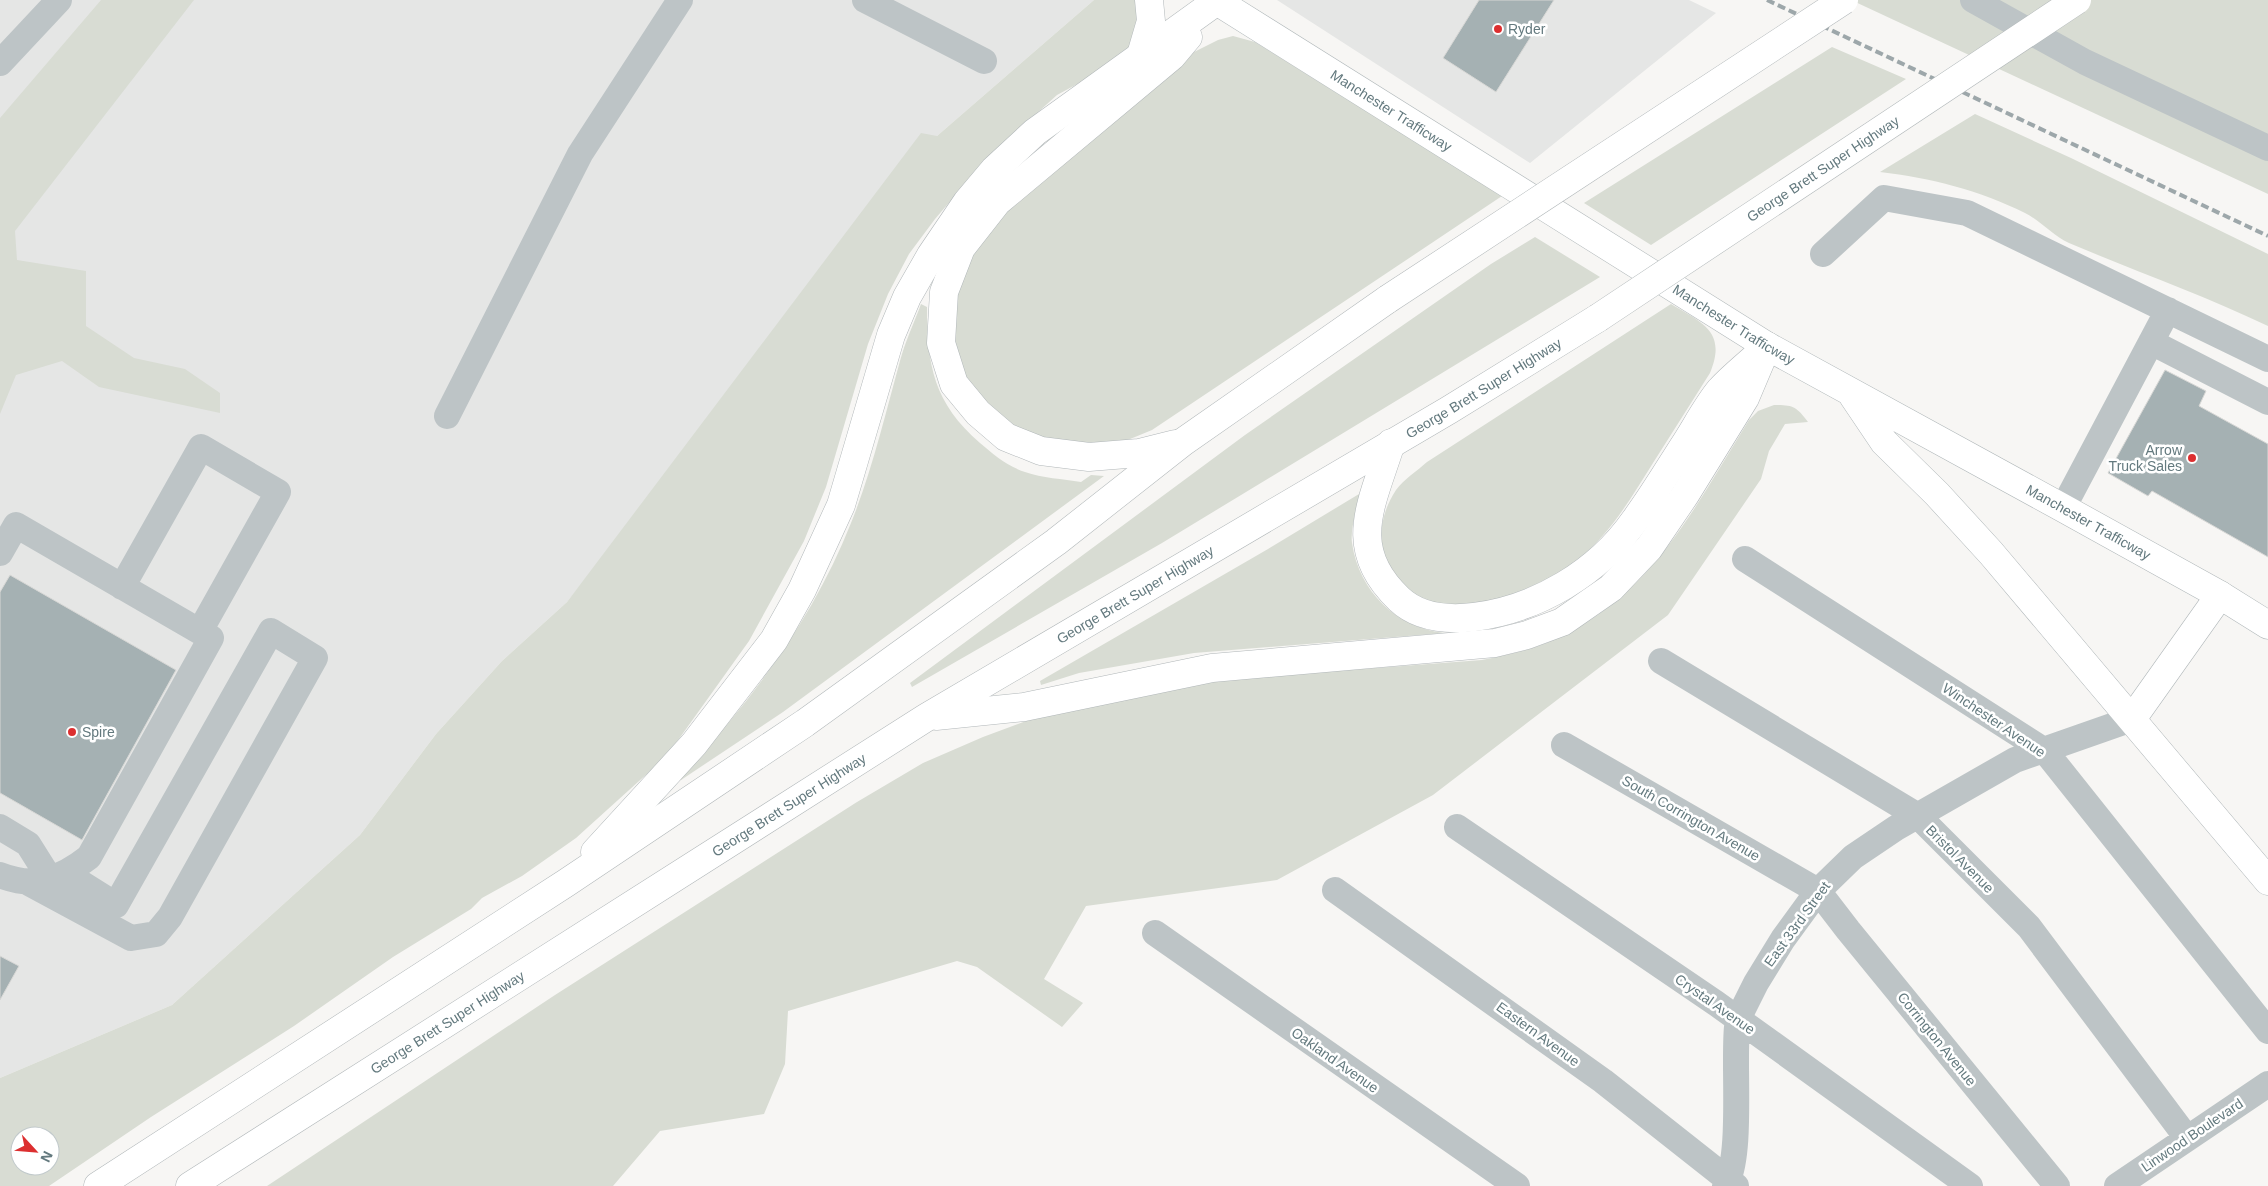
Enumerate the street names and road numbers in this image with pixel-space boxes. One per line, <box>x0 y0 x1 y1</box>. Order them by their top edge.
street label: Manchester Trafficway <box>1328 67 1455 154</box>
street label: George Brett Super Highway <box>1744 112 1902 225</box>
street label: Manchester Trafficway <box>1670 281 1798 368</box>
street label: George Brett Super Highway <box>1403 335 1564 442</box>
street label: Manchester Trafficway <box>2023 481 2154 563</box>
street label: George Brett Super Highway <box>1054 542 1216 647</box>
street label: Winchester Avenue <box>1940 680 2049 760</box>
street label: George Brett Super Highway <box>709 750 869 860</box>
street label: South Corrington Avenue <box>1619 772 1763 864</box>
street label: Bristol Avenue <box>1923 822 1997 896</box>
street label: East 33rd Street <box>1761 878 1833 970</box>
street label: George Brett Super Highway <box>367 967 527 1077</box>
street label: Crystal Avenue <box>1672 971 1758 1038</box>
street label: Corrington Avenue <box>1894 989 1980 1089</box>
street label: Eastern Avenue <box>1493 999 1583 1070</box>
street label: Oakland Avenue <box>1288 1024 1382 1096</box>
street label: Linwood Boulevard <box>2138 1095 2246 1175</box>

